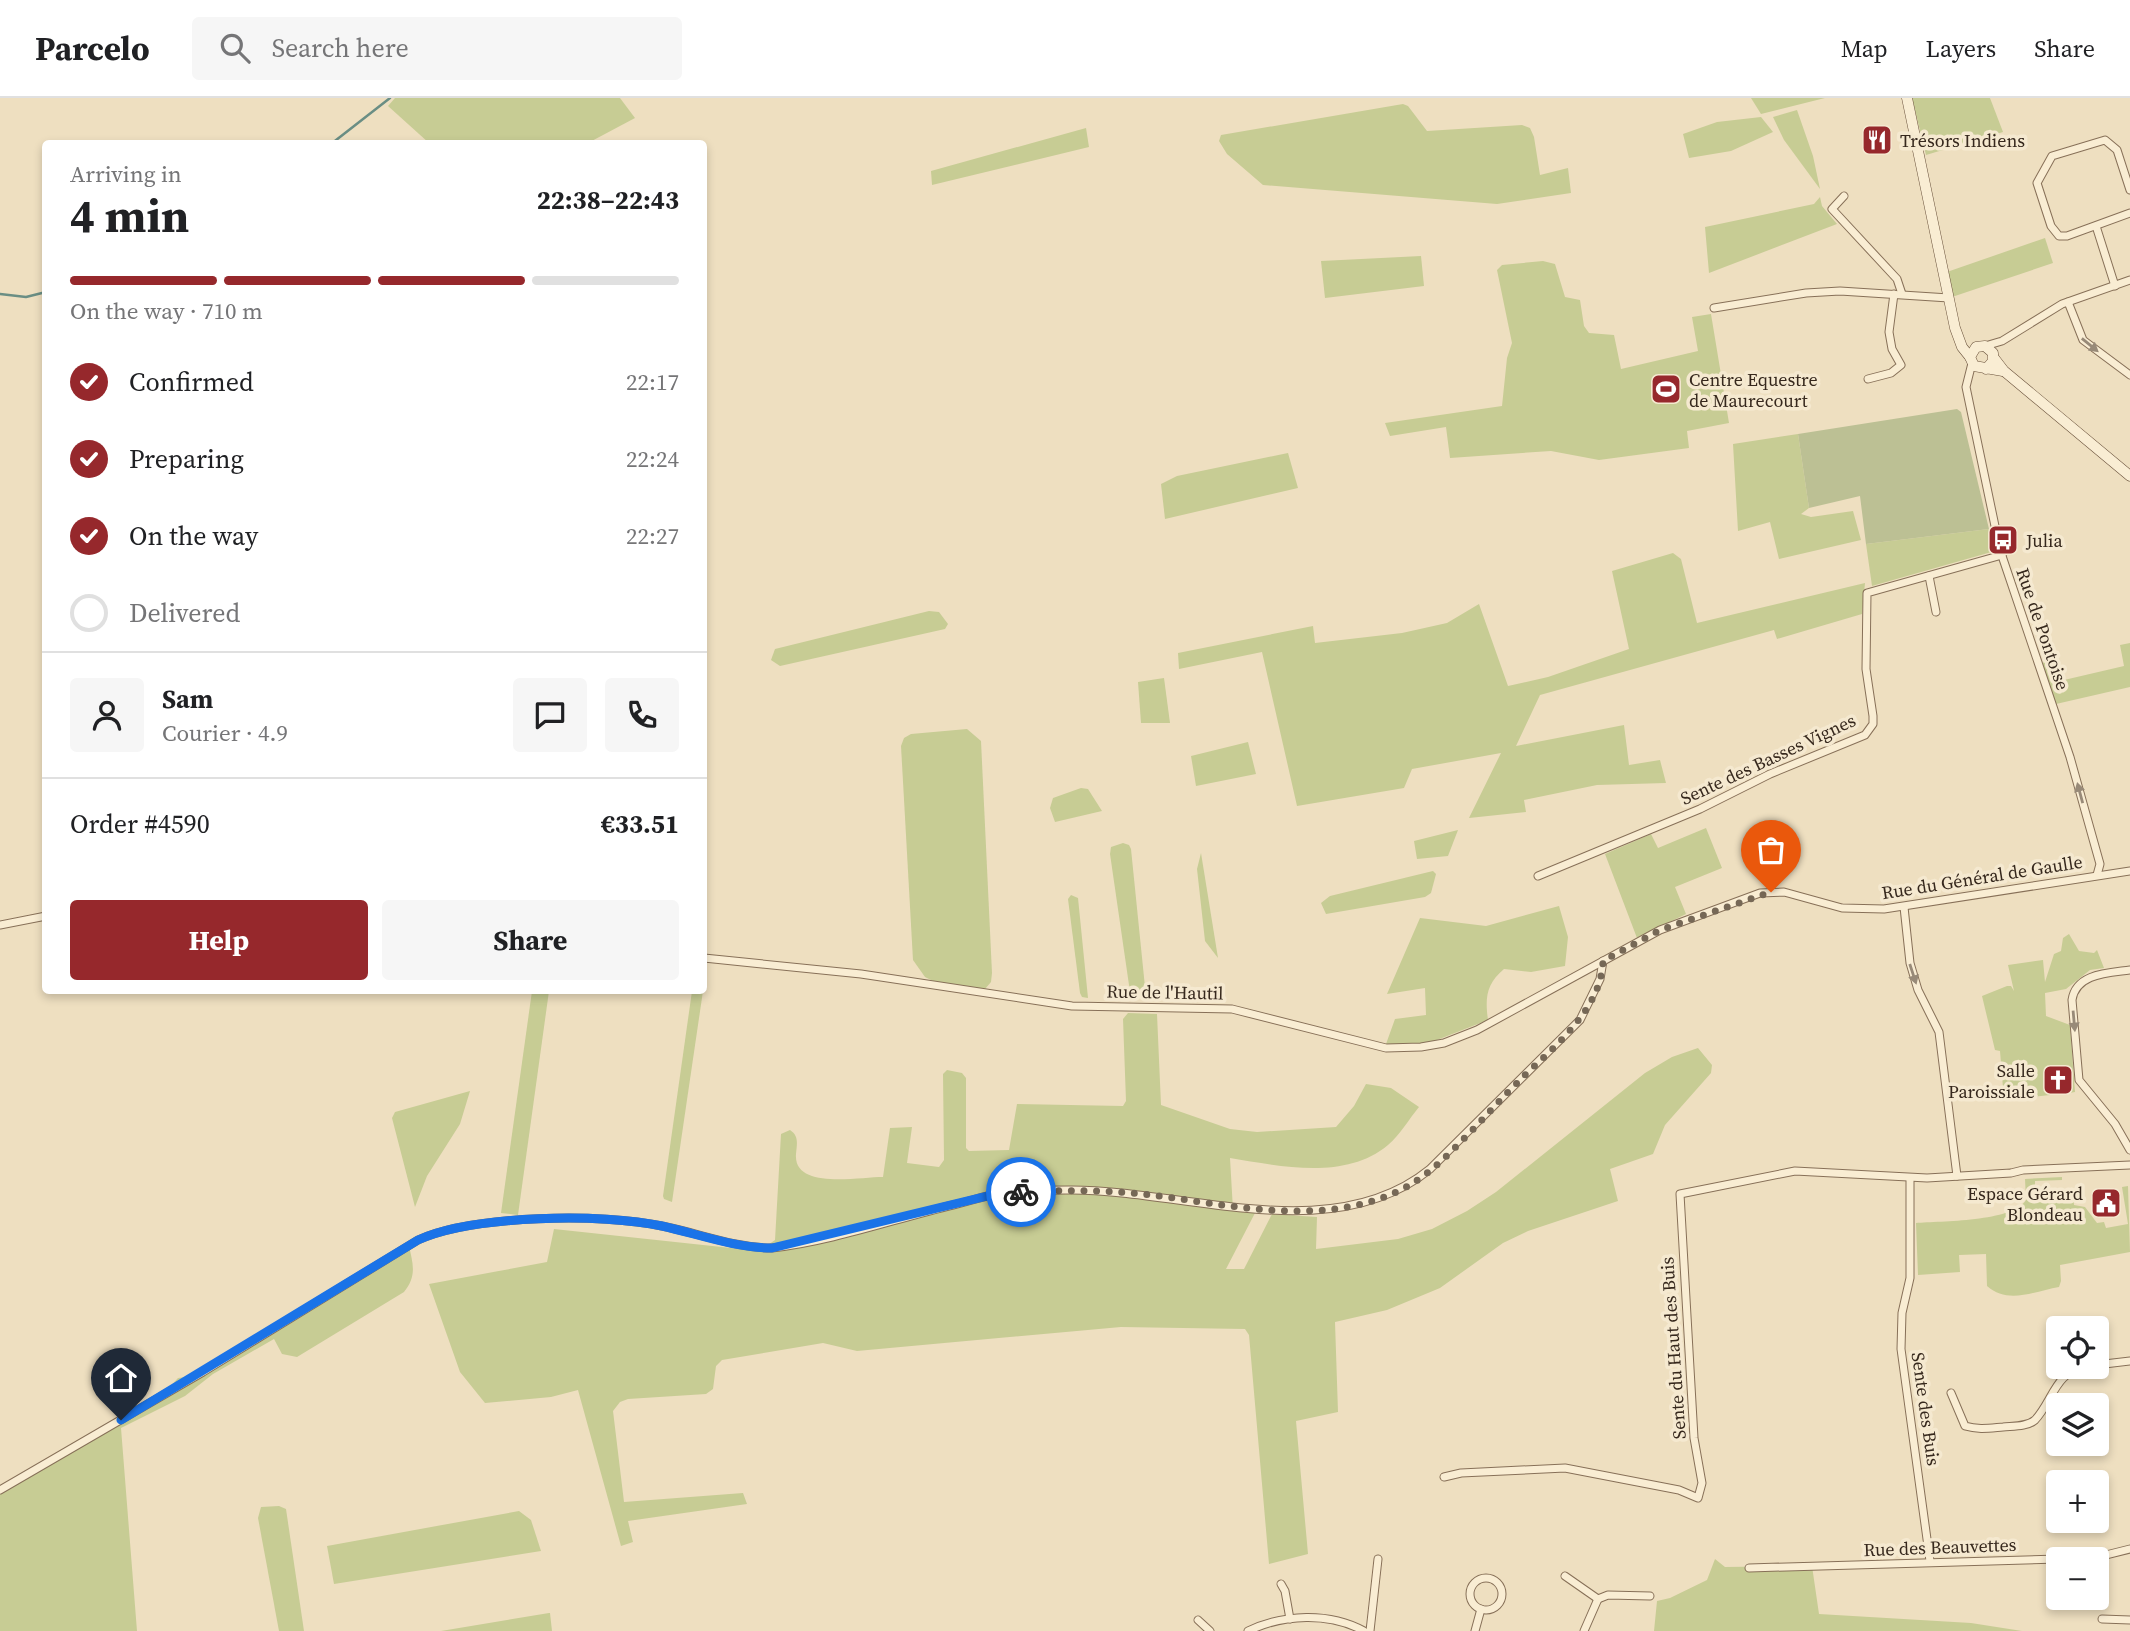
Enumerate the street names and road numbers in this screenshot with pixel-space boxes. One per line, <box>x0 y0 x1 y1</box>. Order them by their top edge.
street label: Rue de Pontoise <box>2010 564 2076 694</box>
street label: Sente des Basses Vignes <box>1676 707 1860 811</box>
street label: Rue du Général de Gaulle <box>1880 849 2084 905</box>
street label: Rue de l'Hautil <box>1106 978 1224 1006</box>
street label: Sente du Haut des Buis <box>1654 1256 1692 1440</box>
street label: Sente des Buis <box>1906 1351 1946 1468</box>
street label: Rue des Beauvettes <box>1863 1532 2017 1562</box>

